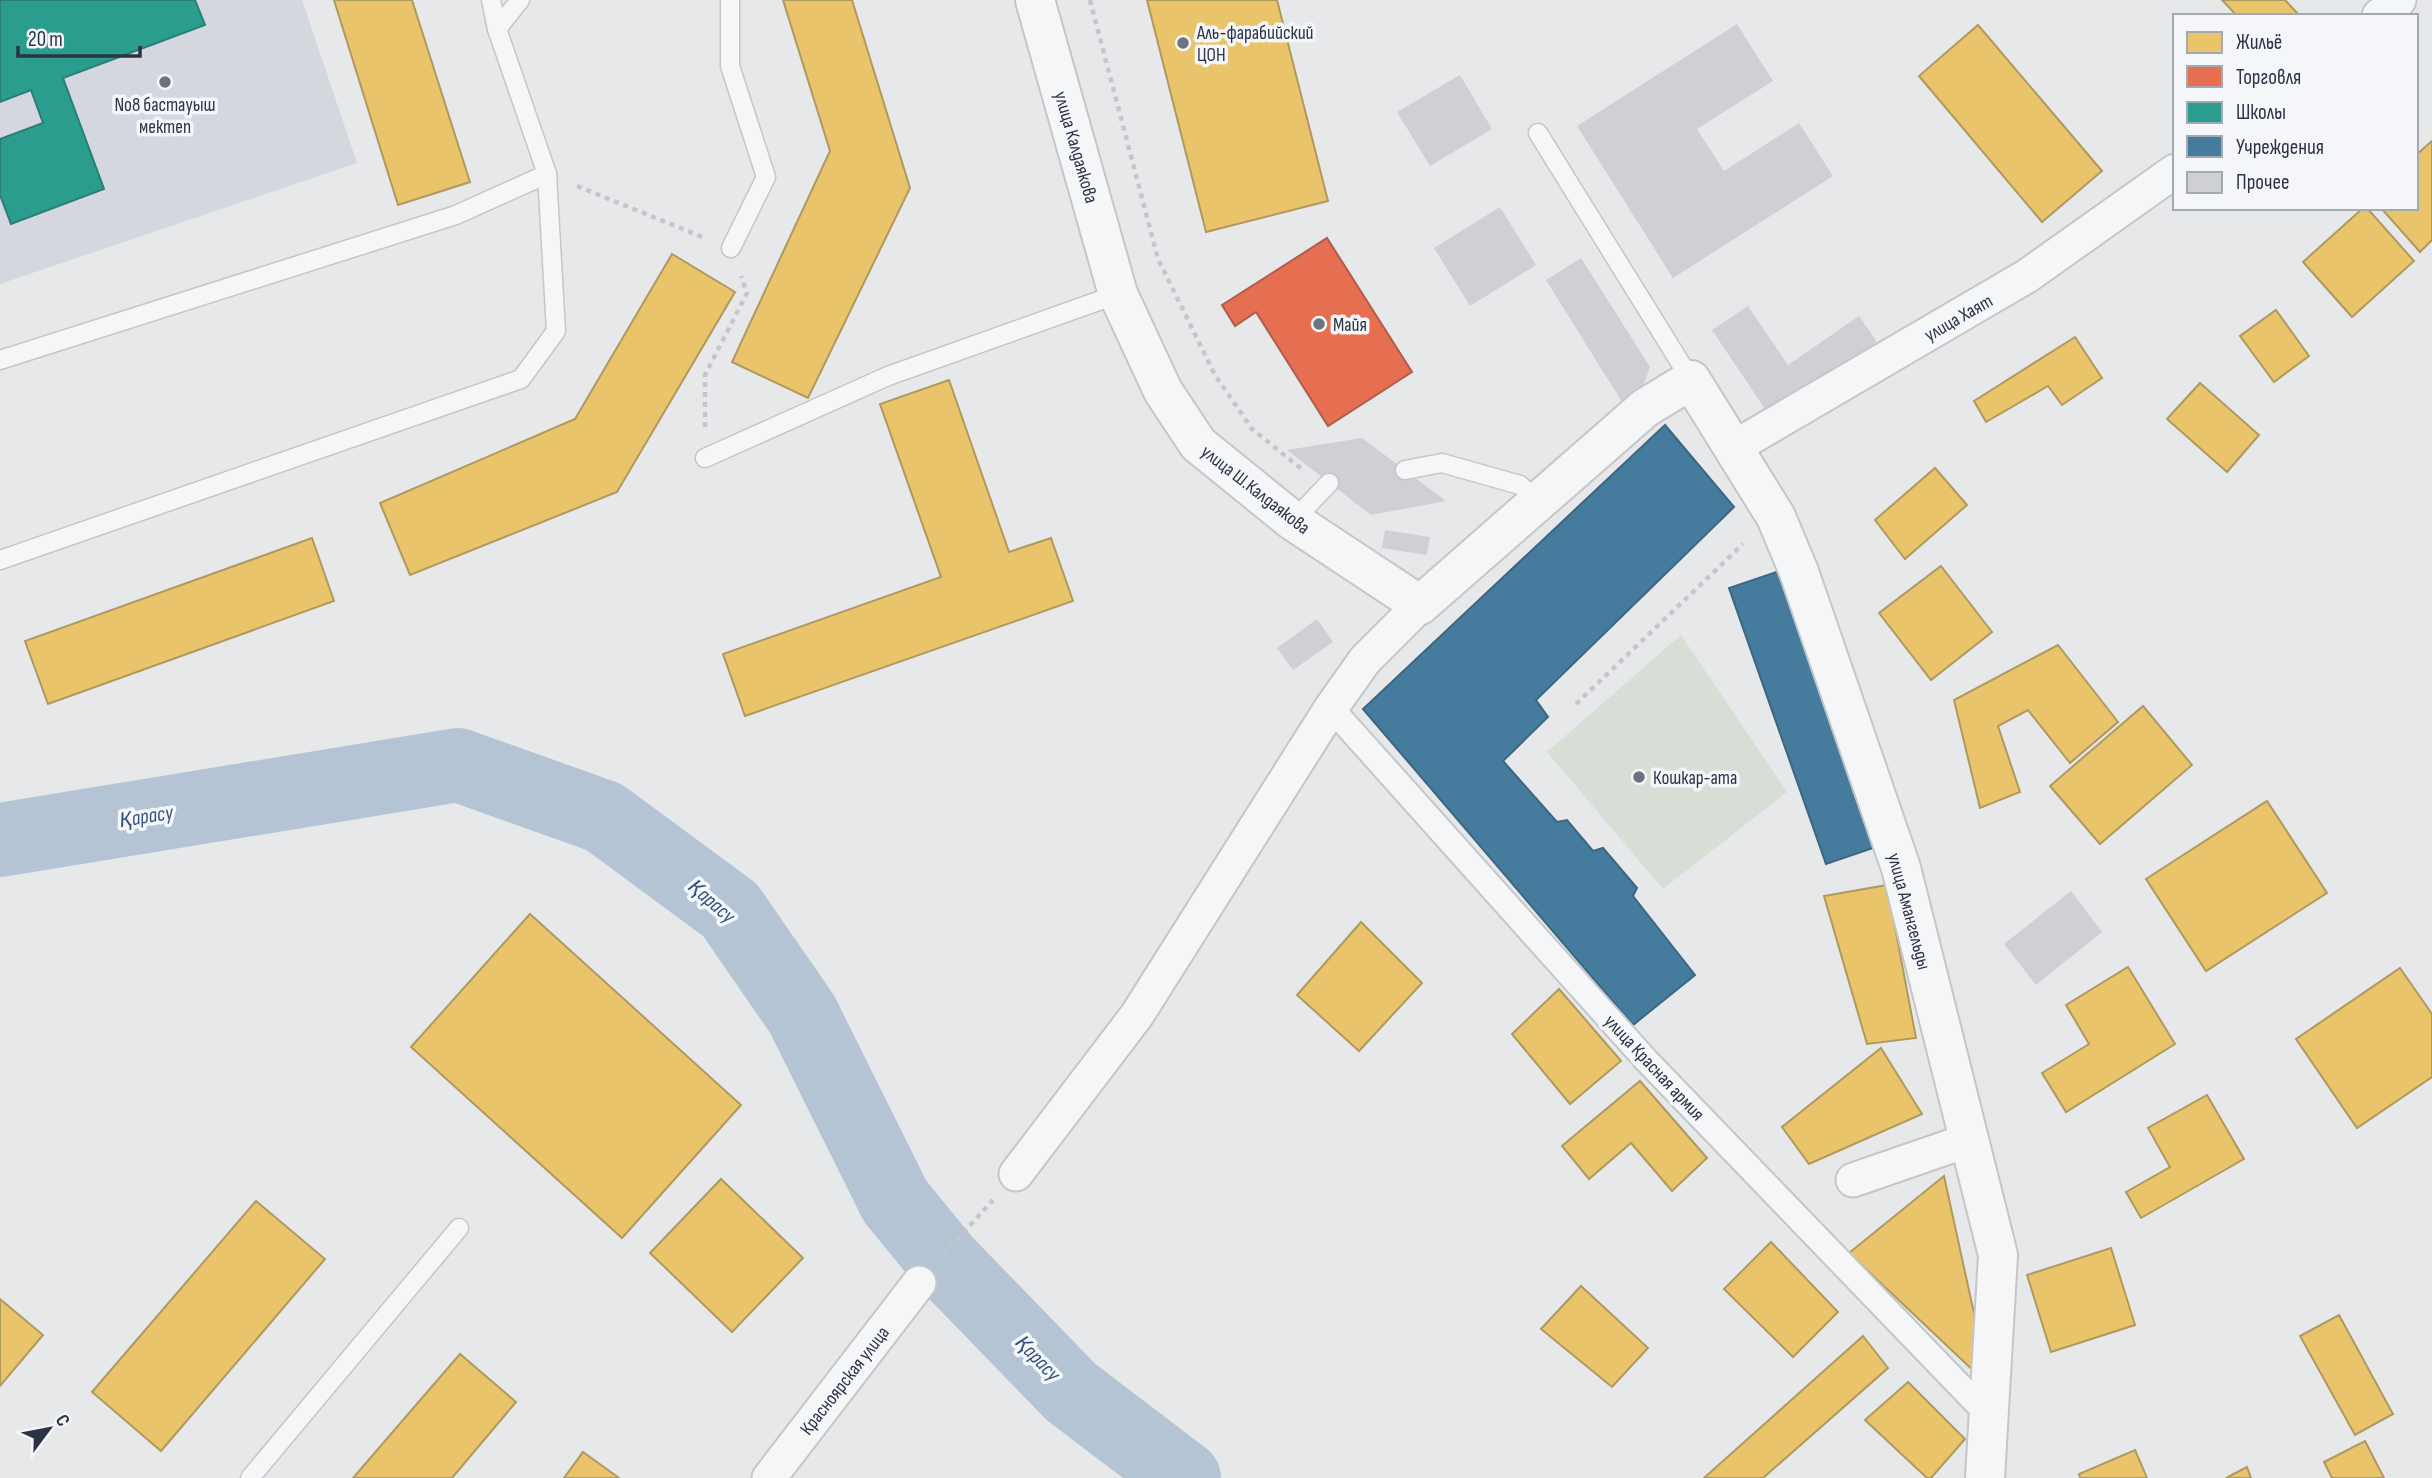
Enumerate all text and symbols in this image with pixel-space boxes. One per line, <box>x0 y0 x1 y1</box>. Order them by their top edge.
scale bar <box>18 14 140 58</box>
legend <box>2173 14 2418 210</box>
place label: Аль-фарабийский ЦОН <box>1196 22 1314 67</box>
text: 20 m <box>28 27 63 52</box>
text: Жильё <box>2236 30 2282 55</box>
marker: Аль-фарабийский ЦОН <box>1175 35 1191 51</box>
text: Торговля <box>2236 65 2301 90</box>
marker: No8 бастауыш мектеп <box>157 74 173 90</box>
street label: улица Калдаякова <box>1049 89 1103 206</box>
place label: No8 бастауыш мектеп <box>114 94 216 139</box>
text: Школы <box>2236 100 2286 125</box>
text: Учреждения <box>2236 135 2324 160</box>
text: Прочее <box>2236 170 2289 195</box>
street label: улица Хаят <box>1921 290 1997 347</box>
place label: Майя <box>1333 314 1367 337</box>
marker: Майя <box>1311 316 1327 332</box>
street label: улица Ш.Калдаякова <box>1196 441 1314 540</box>
place label: Кошкар-ата <box>1653 767 1737 790</box>
marker: Кошкар-ата <box>1631 769 1647 785</box>
water label: Қарасу <box>117 800 176 833</box>
street label: улица Амангельды <box>1882 850 1935 972</box>
water label: Қарасу <box>683 874 741 929</box>
street label: улица Красная армия <box>1599 1010 1709 1126</box>
street label: Красноярская улица <box>796 1322 895 1440</box>
water label: Қарасу <box>1010 1330 1066 1387</box>
north arrow <box>14 1394 84 1464</box>
text: С <box>50 1411 75 1431</box>

